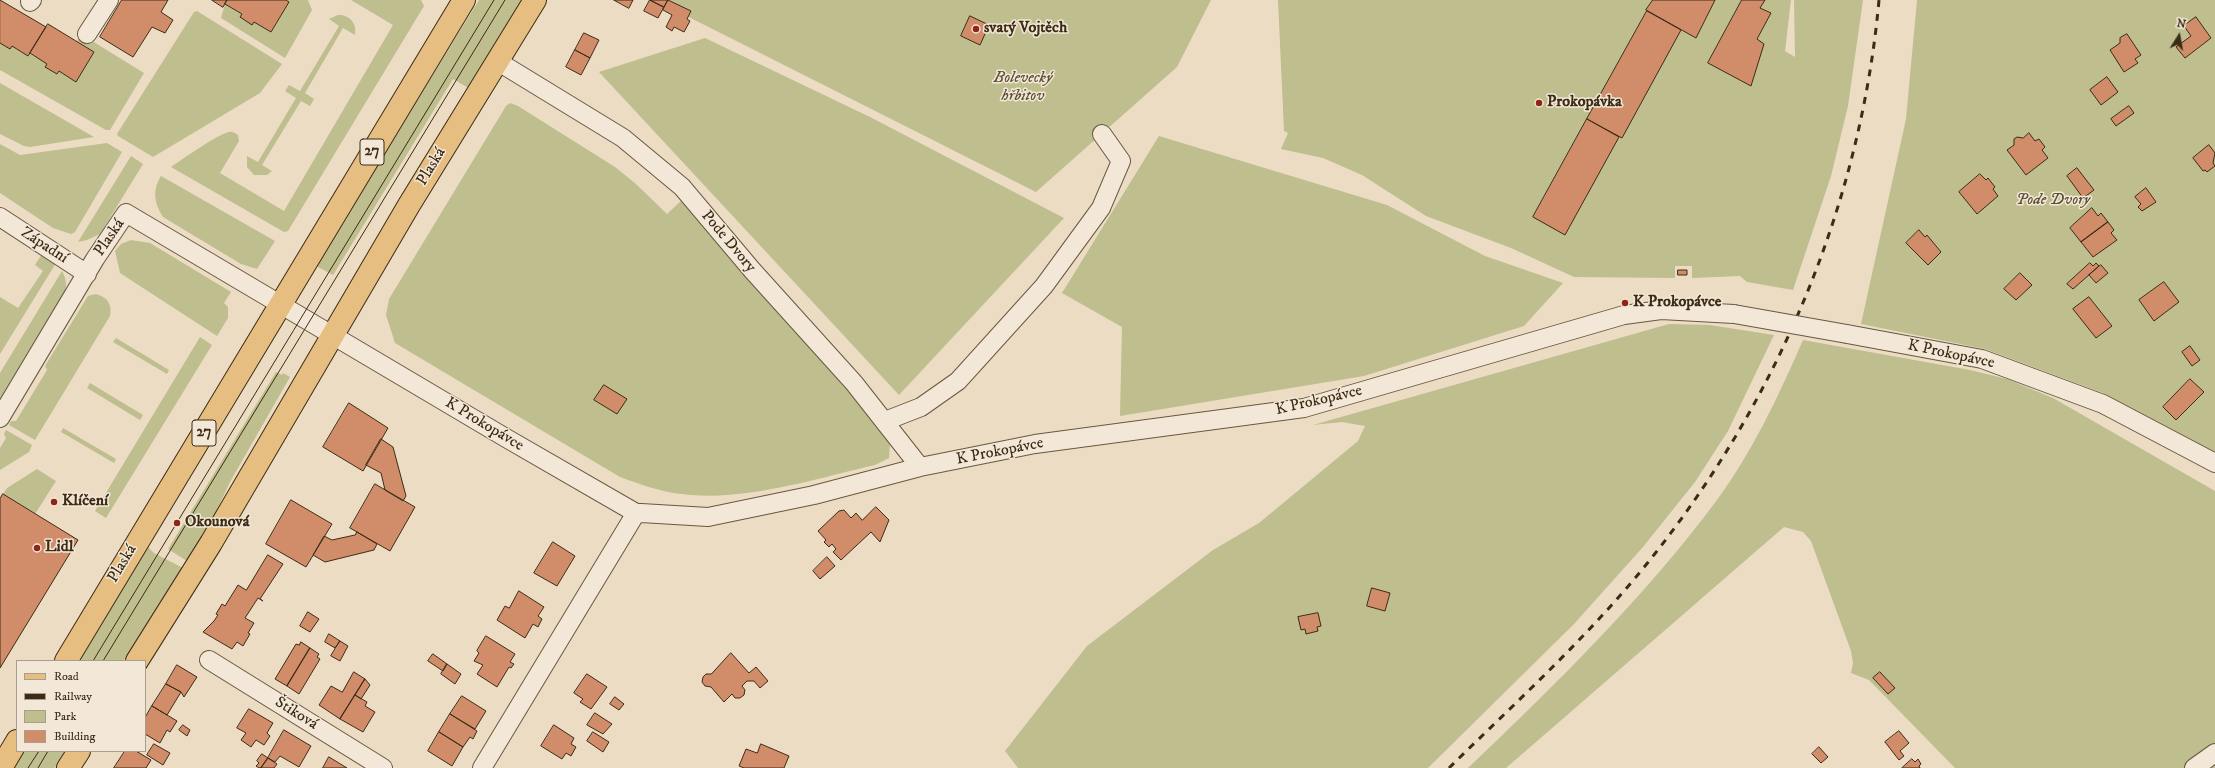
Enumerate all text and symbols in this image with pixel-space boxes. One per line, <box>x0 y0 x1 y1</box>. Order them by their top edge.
north arrow <box>2159 16 2199 56</box>
text: N <box>2176 16 2187 32</box>
place label: svatý Vojtěch <box>984 19 1067 39</box>
marker: svatý Vojtěch <box>971 24 981 34</box>
park label: Bolevecký hřbitov <box>994 69 1052 107</box>
place label: Prokopávka <box>1547 93 1622 113</box>
marker: Prokopávka <box>1534 98 1544 108</box>
road number: 27 <box>360 139 384 165</box>
street label: Plaská <box>413 145 451 189</box>
park label: Pode Dvory <box>2016 191 2090 211</box>
street label: Pode Dvory <box>697 207 759 277</box>
street label: Plaská <box>91 216 129 260</box>
street label: Západní <box>17 224 71 268</box>
place label: K Prokopávce <box>1633 293 1721 313</box>
marker: K Prokopávce <box>1620 298 1630 308</box>
street label: K Prokopávce <box>1906 336 1996 374</box>
street label: K Prokopávce <box>1274 382 1364 420</box>
street label: K Prokopávce <box>441 394 527 456</box>
road number: 27 <box>192 420 216 446</box>
street label: K Prokopávce <box>955 434 1045 470</box>
place label: Klíčení <box>62 492 108 512</box>
marker: Klíčení <box>49 497 59 507</box>
place label: Okounová <box>185 513 249 533</box>
marker: Okounová <box>172 518 182 528</box>
place label: Lidl <box>45 538 73 558</box>
street label: Plaská <box>104 542 142 586</box>
marker: Lidl <box>32 543 42 553</box>
legend <box>16 660 146 752</box>
text: Road <box>54 669 79 684</box>
text: Railway <box>54 689 92 704</box>
street label: Štiková <box>271 693 321 735</box>
text: Park <box>54 709 76 724</box>
text: Building <box>54 729 95 744</box>

